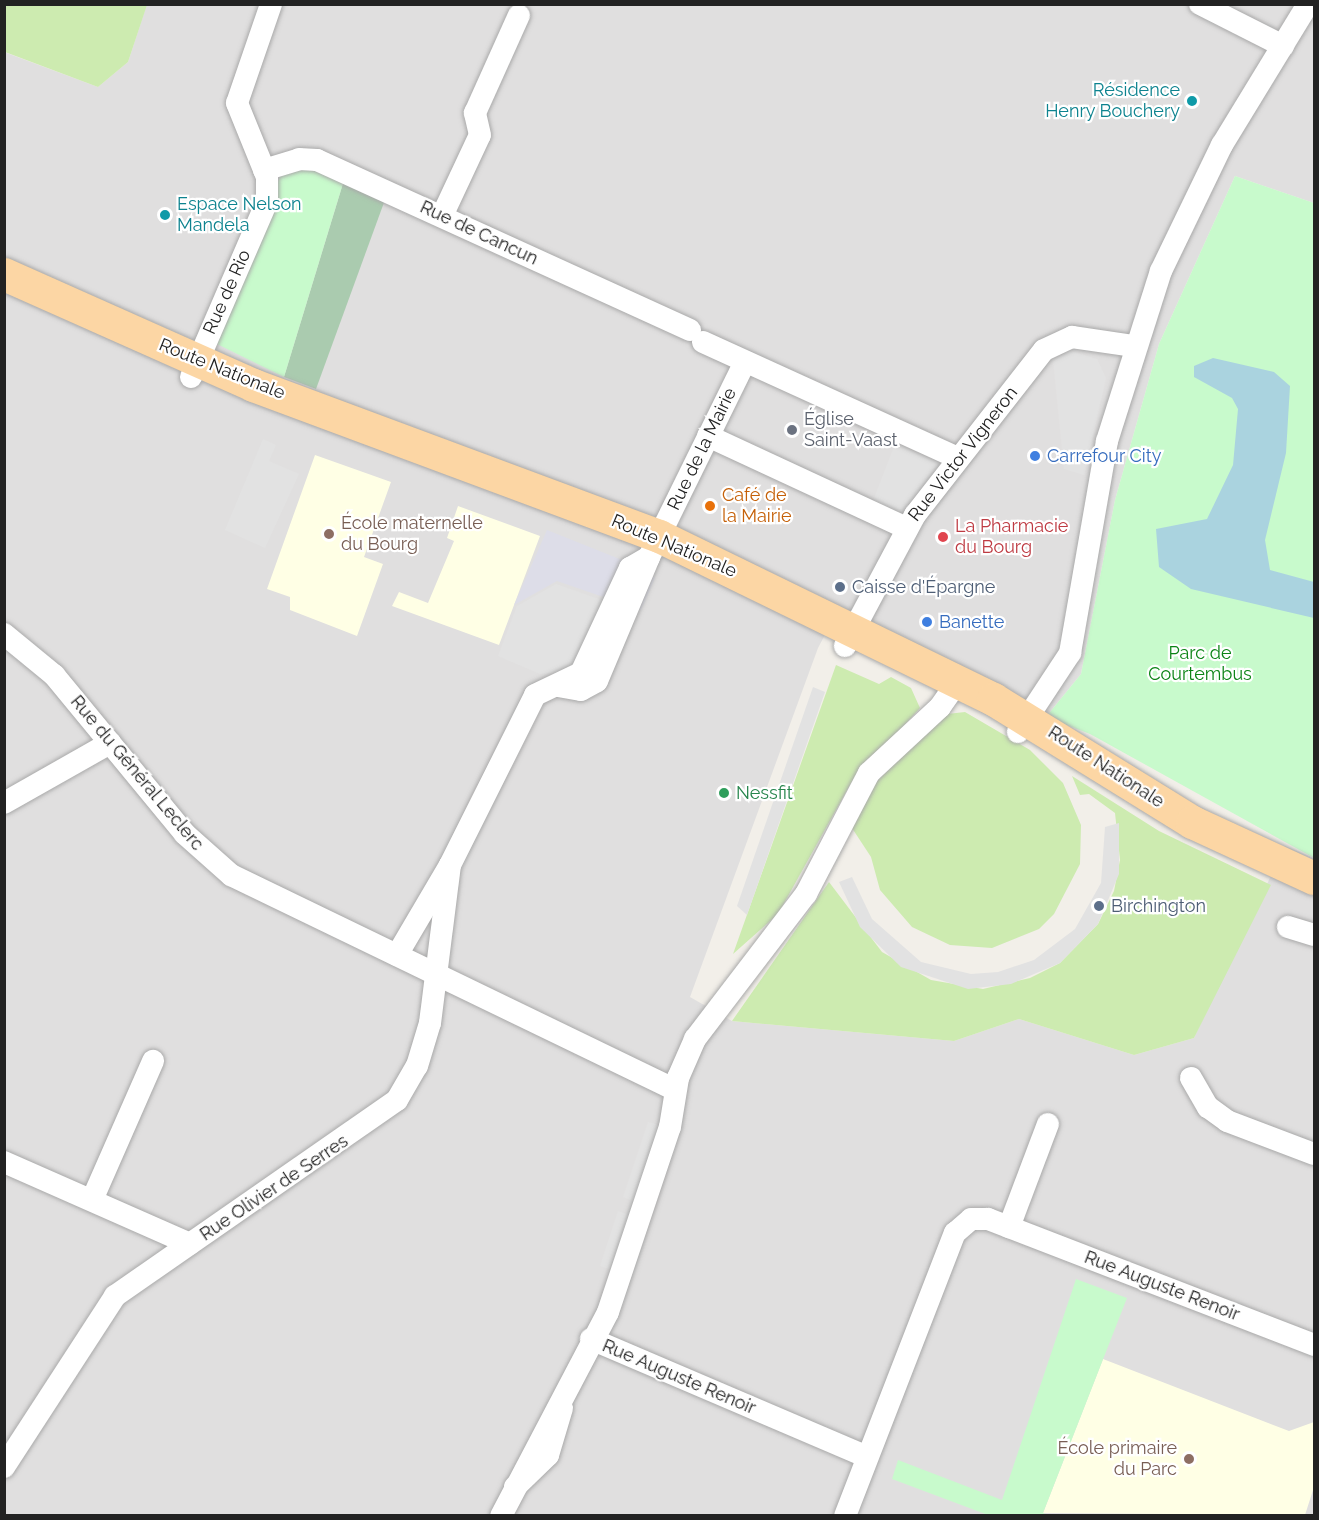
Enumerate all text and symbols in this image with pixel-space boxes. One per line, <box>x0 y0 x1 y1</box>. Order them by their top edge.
place label: Résidence Henry Bouchery <box>1045 80 1180 122</box>
marker: Résidence Henry Bouchery <box>1185 94 1199 108</box>
place label: Espace Nelson Mandela <box>177 194 302 236</box>
street label: Rue de Cancun <box>417 196 541 270</box>
marker: Espace Nelson Mandela <box>158 208 172 222</box>
street label: Rue de Rio <box>199 246 255 338</box>
street label: Route Nationale <box>156 334 288 404</box>
street label: Rue Victor Vigneron <box>903 382 1023 526</box>
street label: Rue de la Mairie <box>663 384 741 514</box>
place label: Église Saint-Vaast <box>804 409 898 452</box>
marker: Église Saint-Vaast <box>785 423 799 437</box>
place label: Carrefour City <box>1047 445 1162 467</box>
marker: Carrefour City <box>1028 449 1042 463</box>
place label: Café de la Mairie <box>722 485 792 528</box>
marker: Café de la Mairie <box>703 499 717 513</box>
street label: Route Nationale <box>608 510 740 582</box>
place label: École maternelle du Bourg <box>341 513 483 556</box>
place label: La Pharmacie du Bourg <box>955 516 1068 558</box>
marker: École maternelle du Bourg <box>322 527 336 541</box>
marker: La Pharmacie du Bourg <box>936 530 950 544</box>
place label: Caisse d'Épargne <box>852 576 995 598</box>
marker: Caisse d'Épargne <box>833 580 847 594</box>
place label: Banette <box>939 611 1004 633</box>
marker: Banette <box>920 615 934 629</box>
park label: Parc de Courtembus <box>1148 643 1252 686</box>
street label: Rue du Général Leclerc <box>66 691 208 855</box>
street label: Route Nationale <box>1044 721 1168 813</box>
place label: Nessfit <box>736 782 793 804</box>
marker: Nessfit <box>717 786 731 800</box>
place label: Birchington <box>1111 895 1206 917</box>
marker: Birchington <box>1092 899 1106 913</box>
street label: Rue Olivier de Serres <box>196 1130 352 1246</box>
street label: Rue Auguste Renoir <box>1081 1246 1243 1326</box>
street label: Rue Auguste Renoir <box>599 1335 759 1419</box>
place label: École primaire du Parc <box>1058 1438 1177 1480</box>
marker: École primaire du Parc <box>1182 1452 1196 1466</box>

